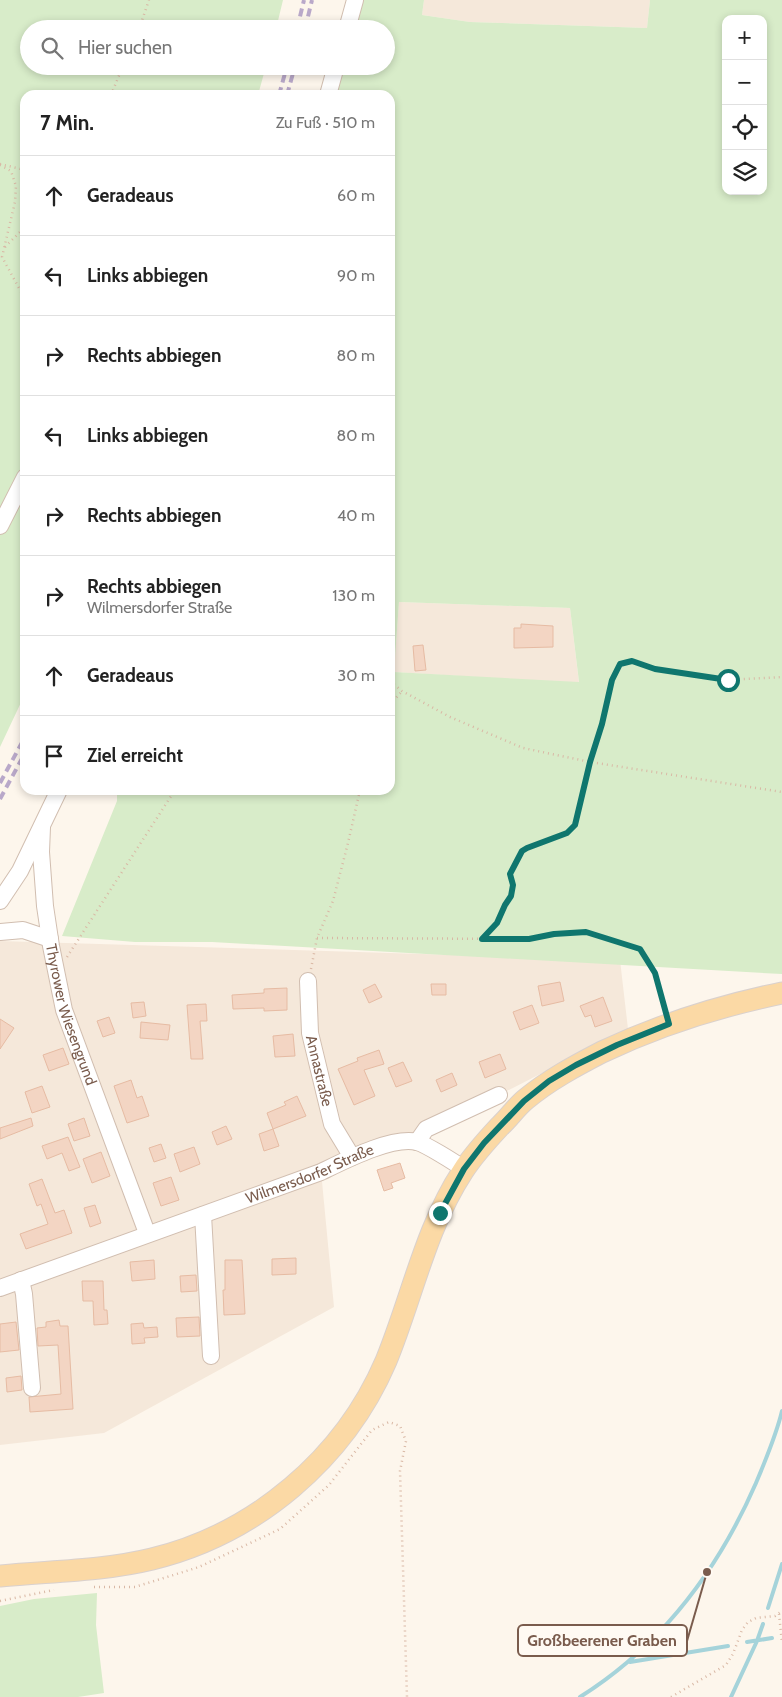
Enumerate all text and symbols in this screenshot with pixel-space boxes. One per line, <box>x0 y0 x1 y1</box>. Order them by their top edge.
map controls <box>722 15 767 195</box>
button: + <box>722 15 767 60</box>
search box <box>20 20 395 75</box>
icon: search <box>38 34 66 62</box>
text: Hier suchen <box>78 36 172 59</box>
button: − <box>722 60 767 105</box>
button: locate <box>722 105 767 150</box>
text: 7 Min. <box>40 110 94 135</box>
text: Zu Fuß · 510 m <box>276 113 375 132</box>
button: layers <box>722 150 767 195</box>
icon: ahead <box>40 182 68 210</box>
text: Geradeaus <box>87 184 173 207</box>
text: 60 m <box>337 186 375 205</box>
icon: left <box>40 262 68 290</box>
text: Links abbiegen <box>87 264 208 287</box>
text: 90 m <box>337 266 375 285</box>
icon: right <box>40 342 68 370</box>
text: Rechts abbiegen <box>87 344 221 367</box>
text: 80 m <box>337 346 375 365</box>
icon: left <box>40 422 68 450</box>
text: Links abbiegen <box>87 424 208 447</box>
text: 80 m <box>337 426 375 445</box>
icon: right <box>40 502 68 530</box>
text: Rechts abbiegen <box>87 504 221 527</box>
text: 40 m <box>337 506 375 525</box>
text: Rechts abbiegen <box>87 575 221 598</box>
icon: right <box>40 582 68 610</box>
text: 130 m <box>332 586 375 605</box>
text: Wilmersdorfer Straße <box>87 598 232 617</box>
icon: ahead <box>40 662 68 690</box>
text: Geradeaus <box>87 664 173 687</box>
text: 30 m <box>338 666 375 685</box>
route start <box>717 669 740 692</box>
icon: arrive <box>40 742 68 770</box>
text: Ziel erreicht <box>87 744 183 767</box>
street label: Thyrower Wiesengrund <box>42 942 100 1088</box>
street label: Annastraße <box>302 1033 337 1109</box>
street label: Wilmersdorfer Straße <box>243 1140 376 1207</box>
route end <box>429 1202 452 1225</box>
callout: Großbeerener Graben <box>518 1625 687 1656</box>
text: Großbeerener Graben <box>527 1631 677 1650</box>

